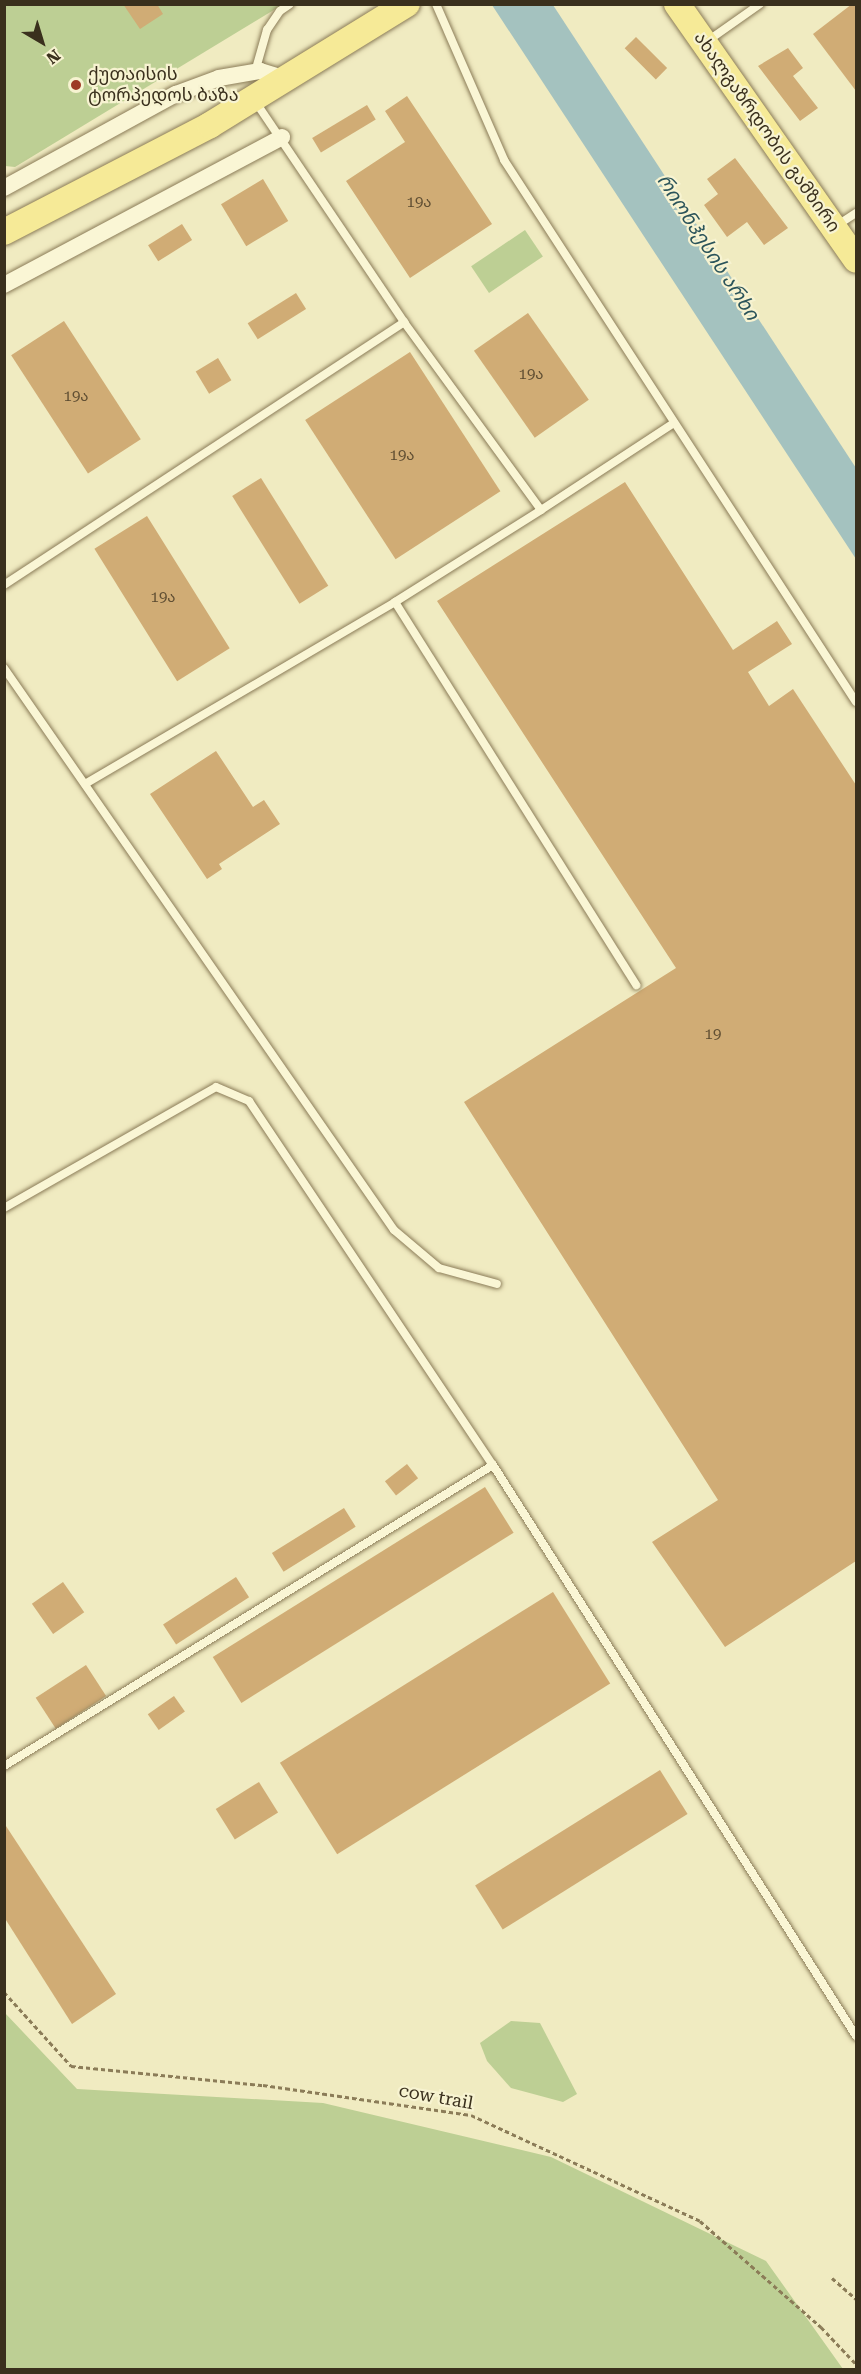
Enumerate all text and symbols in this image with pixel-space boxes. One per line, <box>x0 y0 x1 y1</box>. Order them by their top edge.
north arrow <box>12 12 72 72</box>
street label: ახალგაზრდობის გამზირი <box>689 28 845 236</box>
text: N <box>43 45 64 68</box>
place label: ქუთაისის ტორპედოს ბაზა <box>88 64 239 106</box>
marker: ქუთაისის ტორპედოს ბაზა <box>69 78 83 92</box>
water label: რიონჰესის არხი <box>652 169 764 325</box>
house number: 19ა <box>406 194 432 212</box>
house number: 19ა <box>518 366 544 384</box>
house number: 19ა <box>63 388 89 406</box>
house number: 19ა <box>389 447 415 465</box>
house number: 19ა <box>150 589 176 607</box>
house number: 19 <box>705 1026 721 1044</box>
street label: cow trail <box>397 2080 475 2114</box>

